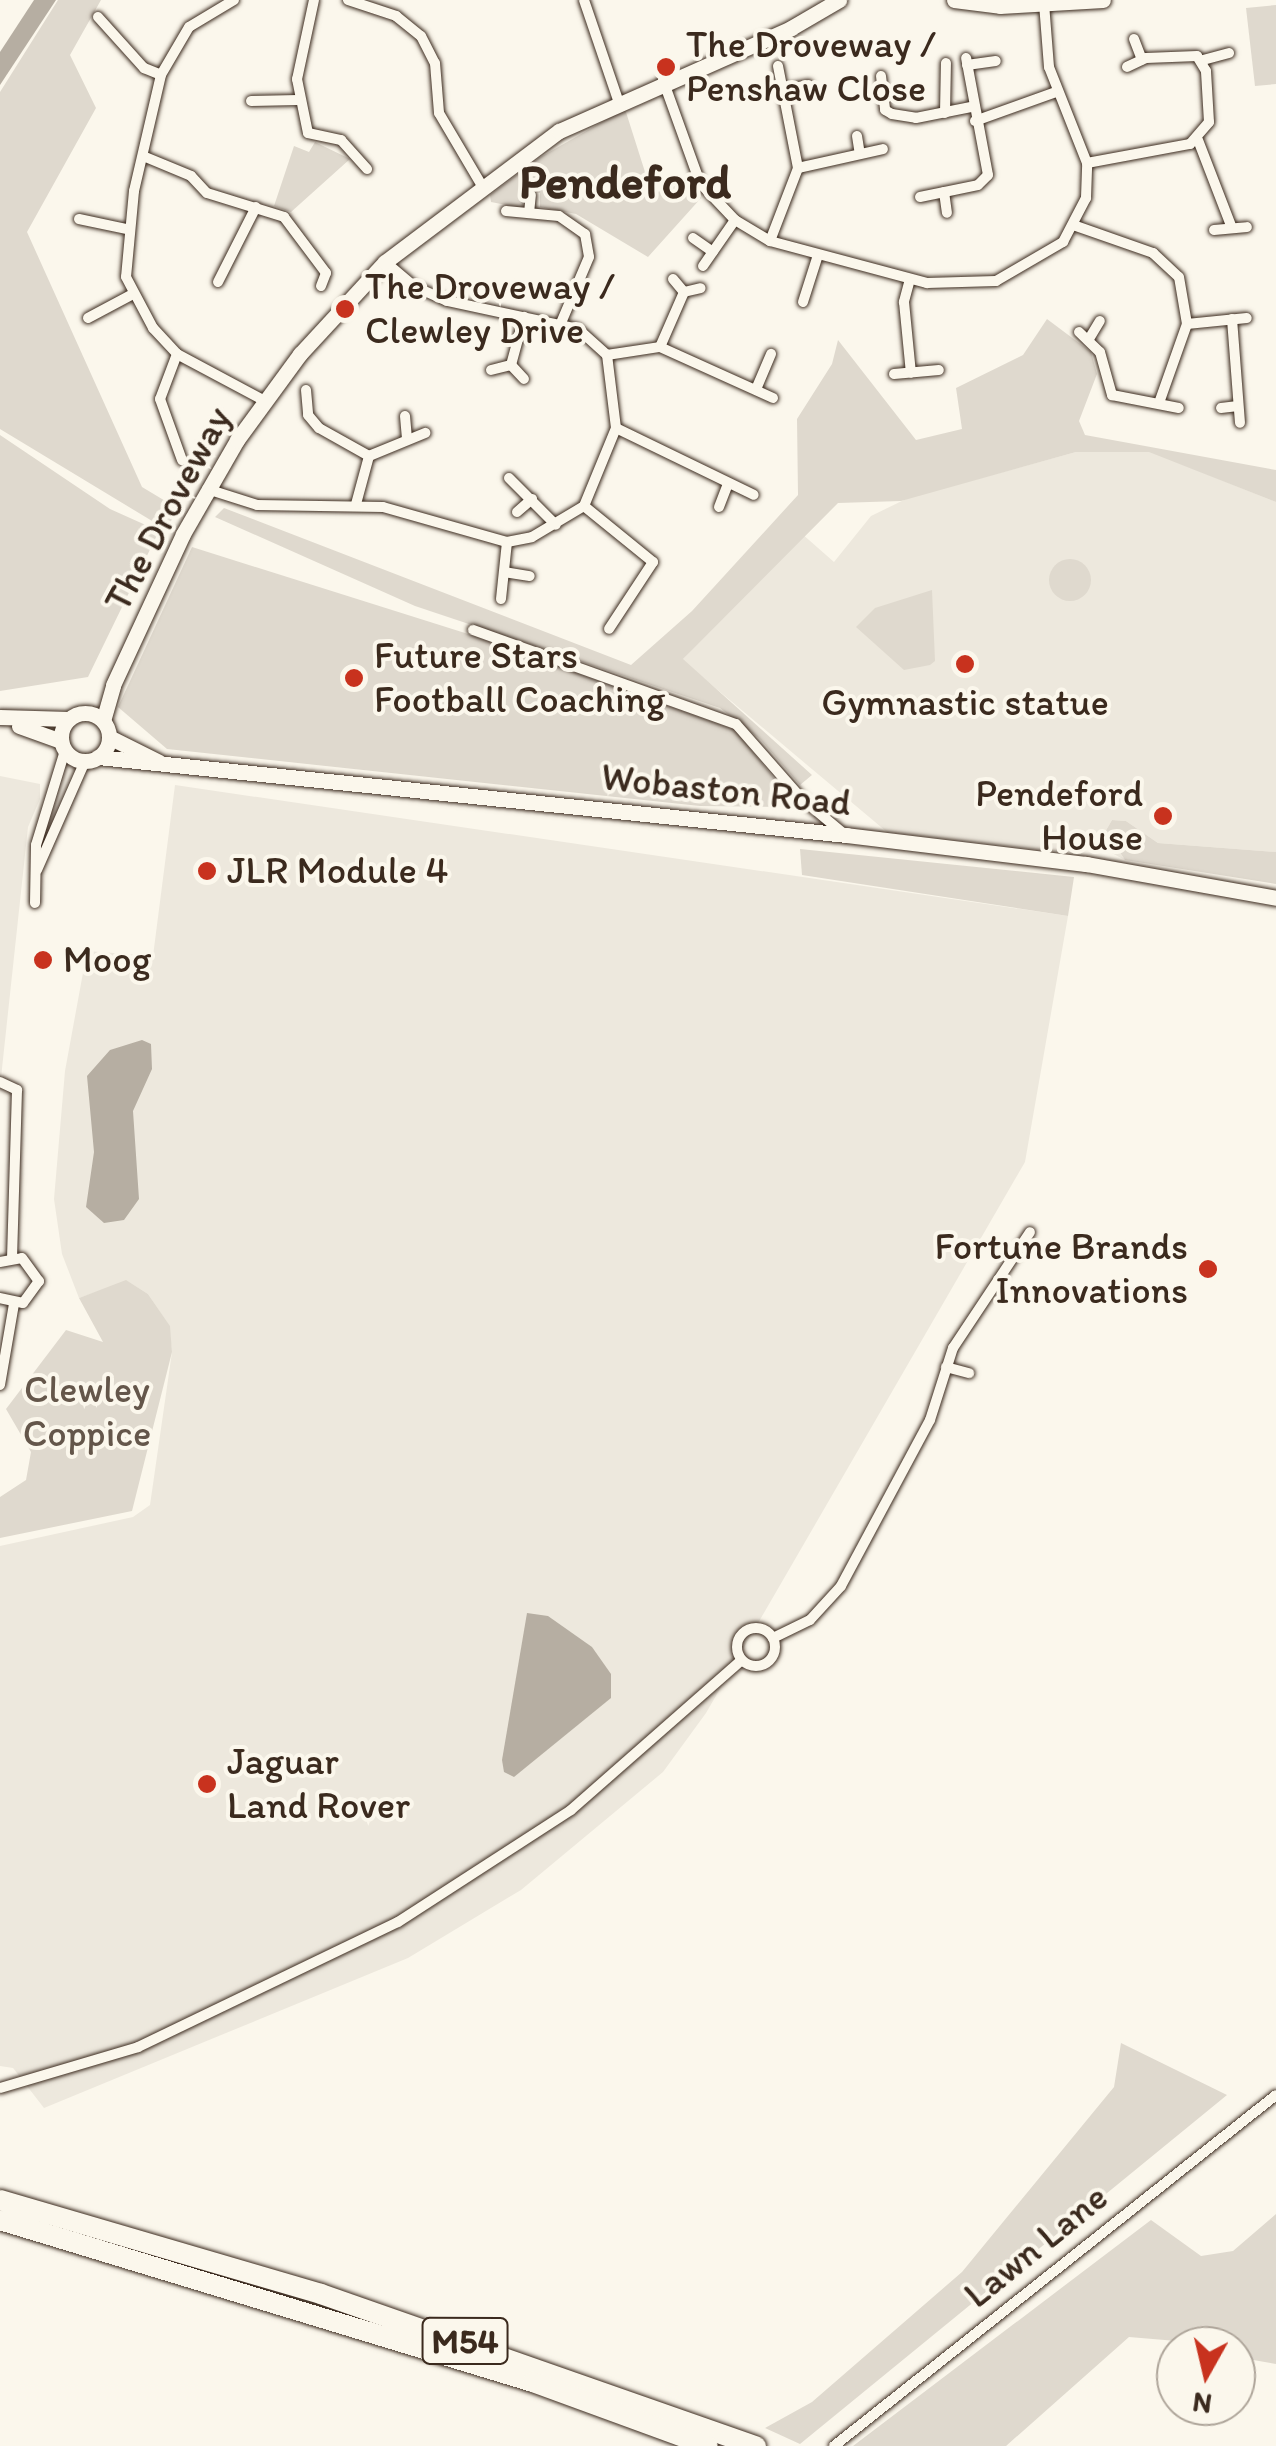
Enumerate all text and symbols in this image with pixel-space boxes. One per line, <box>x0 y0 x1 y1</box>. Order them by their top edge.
place label: The Droveway / Penshaw Close <box>686 22 938 111</box>
marker: The Droveway / Penshaw Close <box>655 56 677 78</box>
district label: Pendeford <box>519 153 731 211</box>
place label: The Droveway / Clewley Drive <box>365 264 617 353</box>
marker: The Droveway / Clewley Drive <box>334 298 356 320</box>
street label: The Droveway <box>95 398 241 620</box>
place label: Future Stars Football Coaching <box>374 633 665 722</box>
marker: Gymnastic statue <box>954 653 976 675</box>
marker: Future Stars Football Coaching <box>343 667 365 689</box>
place label: Gymnastic statue <box>821 680 1109 726</box>
street label: Wobaston Road <box>599 754 853 826</box>
place label: Pendeford House <box>975 771 1143 861</box>
marker: Pendeford House <box>1152 805 1174 827</box>
place label: JLR Module 4 <box>227 848 448 894</box>
marker: JLR Module 4 <box>196 860 218 882</box>
place label: Moog <box>63 937 151 983</box>
marker: Moog <box>32 949 54 971</box>
place label: Fortune Brands Innovations <box>935 1224 1188 1314</box>
marker: Fortune Brands Innovations <box>1197 1258 1219 1280</box>
park label: Clewley Coppice <box>23 1367 151 1456</box>
place label: Jaguar Land Rover <box>227 1739 408 1828</box>
marker: Jaguar Land Rover <box>196 1773 218 1795</box>
street label: Lawn Lane <box>955 2174 1117 2318</box>
road number: M54 <box>420 2311 510 2371</box>
north arrow <box>1156 2326 1256 2426</box>
text: N <box>1190 2386 1214 2422</box>

